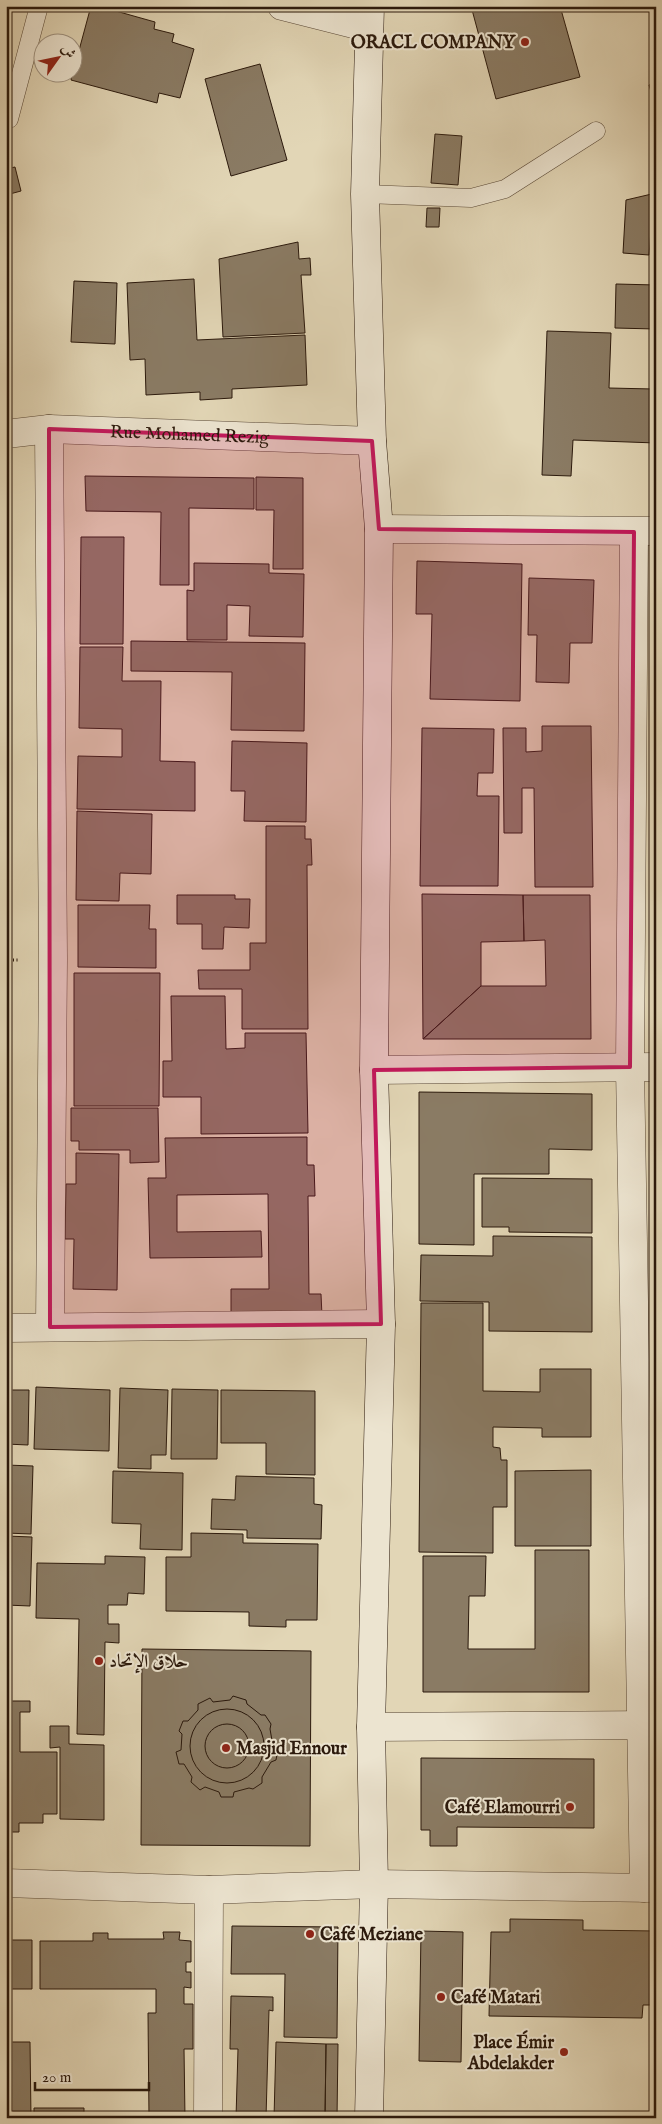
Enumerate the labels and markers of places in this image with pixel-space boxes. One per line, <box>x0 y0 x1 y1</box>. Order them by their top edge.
place label: ORACL COMPANY <box>351 32 517 55</box>
marker: ORACL COMPANY <box>519 36 531 48</box>
place label: حلاق الإتحاد <box>109 1651 188 1674</box>
marker: حلاق الإتحاد <box>93 1655 105 1667</box>
place label: Masjid Ennour <box>236 1738 347 1761</box>
marker: Masjid Ennour <box>220 1742 232 1754</box>
place label: Café Elamourri <box>445 1797 560 1820</box>
marker: Café Elamourri <box>564 1801 576 1813</box>
place label: Café Meziane <box>320 1924 424 1947</box>
marker: Café Meziane <box>304 1928 316 1940</box>
place label: Café Matari <box>451 1987 541 2010</box>
marker: Café Matari <box>435 1991 447 2003</box>
place label: Place Émir Abdelakder <box>467 2030 554 2076</box>
marker: Place Émir Abdelakder <box>558 2046 570 2058</box>

